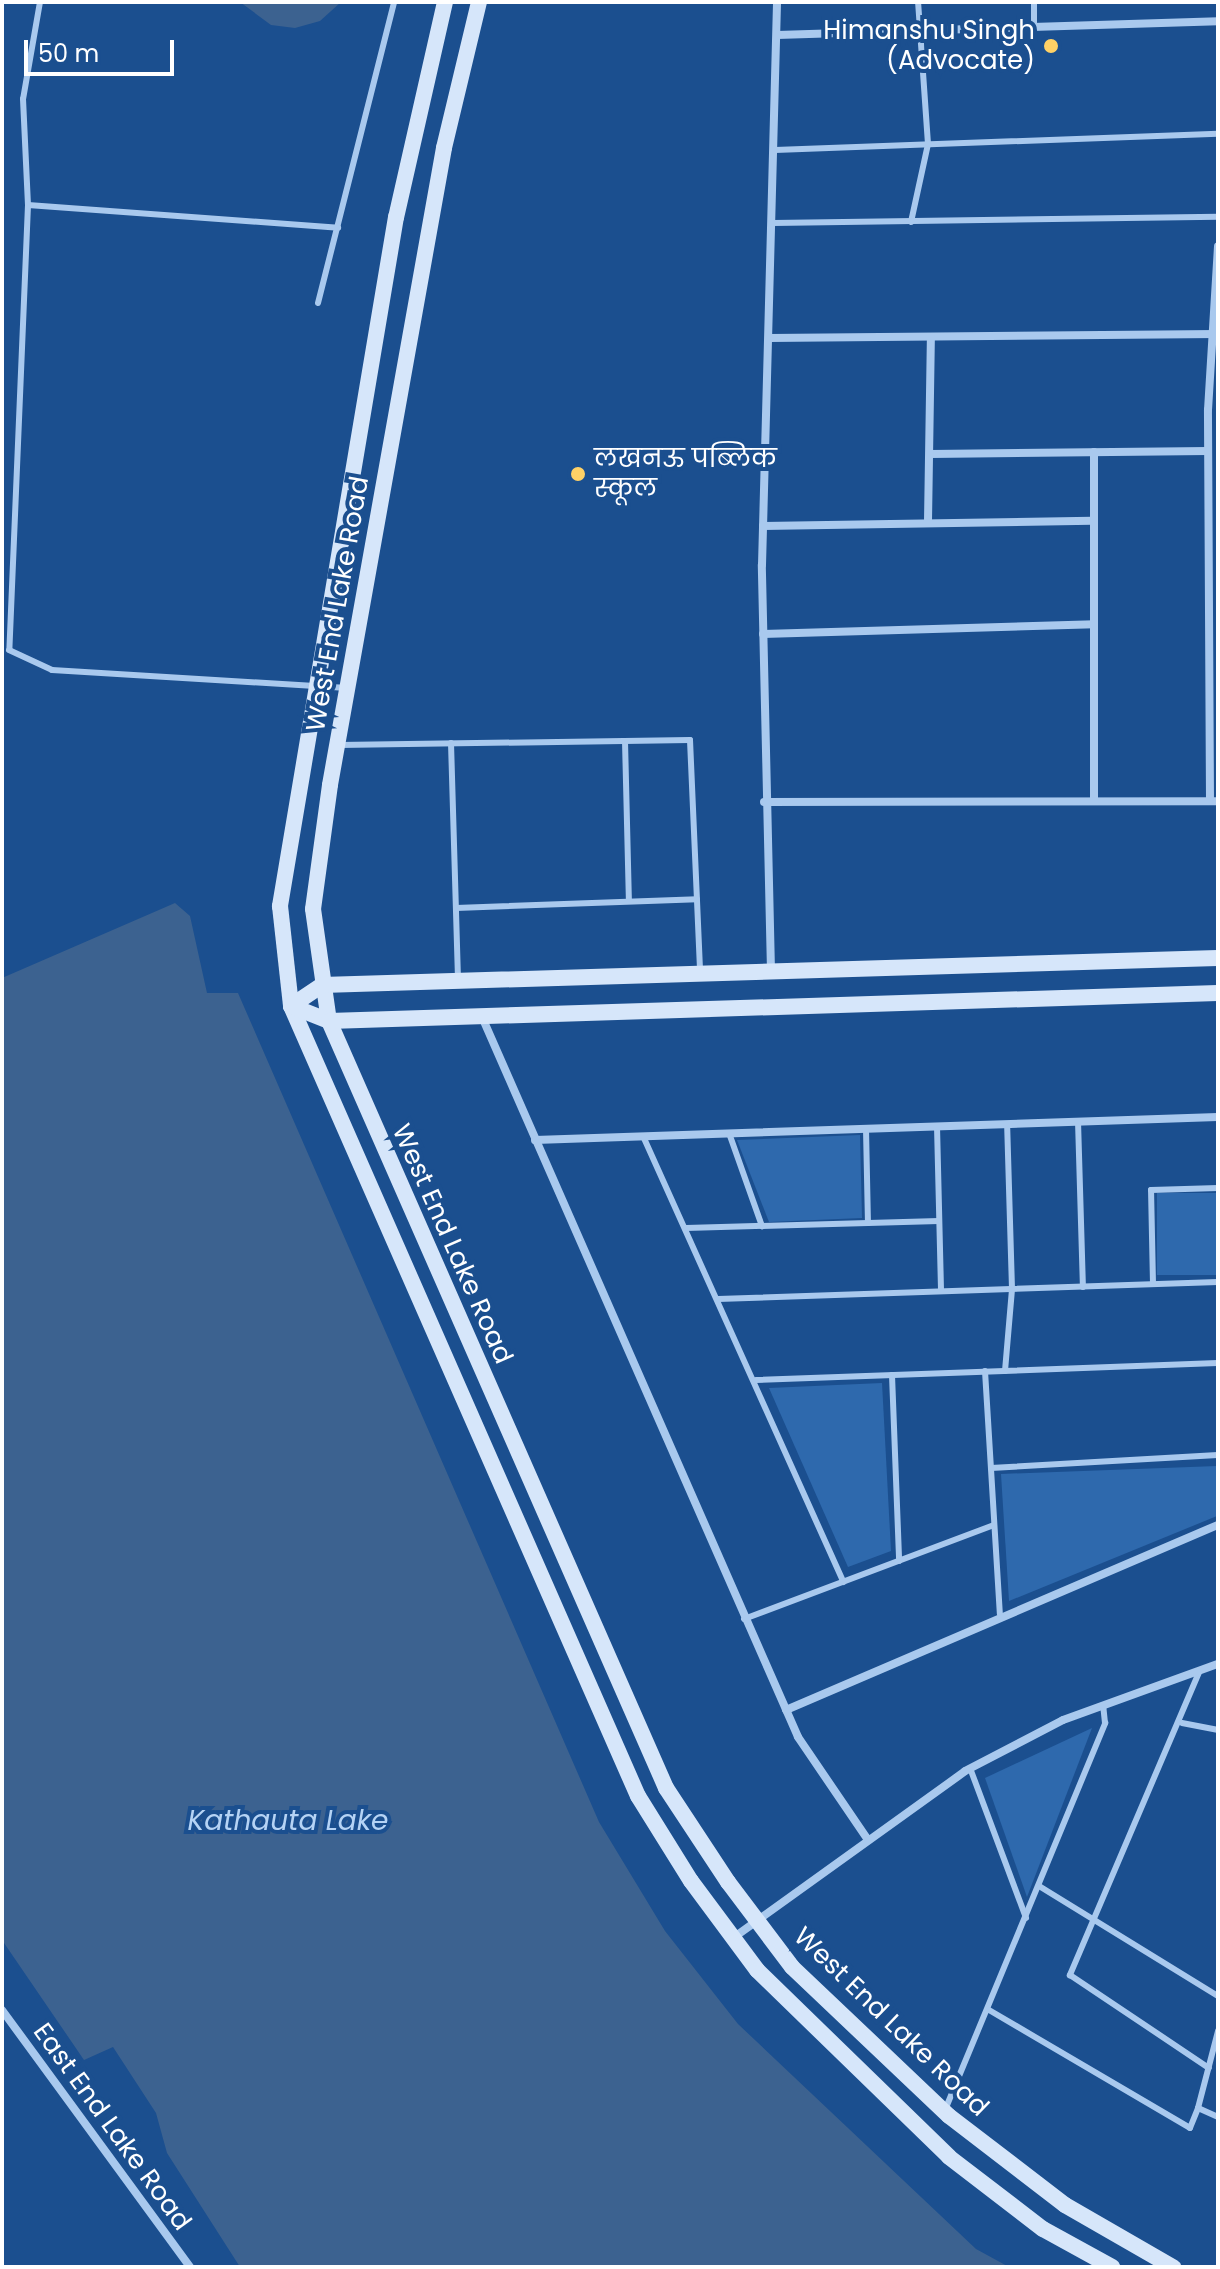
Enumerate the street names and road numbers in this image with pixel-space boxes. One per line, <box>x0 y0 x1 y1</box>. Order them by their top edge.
street label: West End Lake Road <box>300 474 376 734</box>
street label: West End Lake Road <box>385 1119 519 1369</box>
street label: West End Lake Road <box>787 1921 995 2123</box>
street label: East End Lake Road <box>26 2017 198 2237</box>

